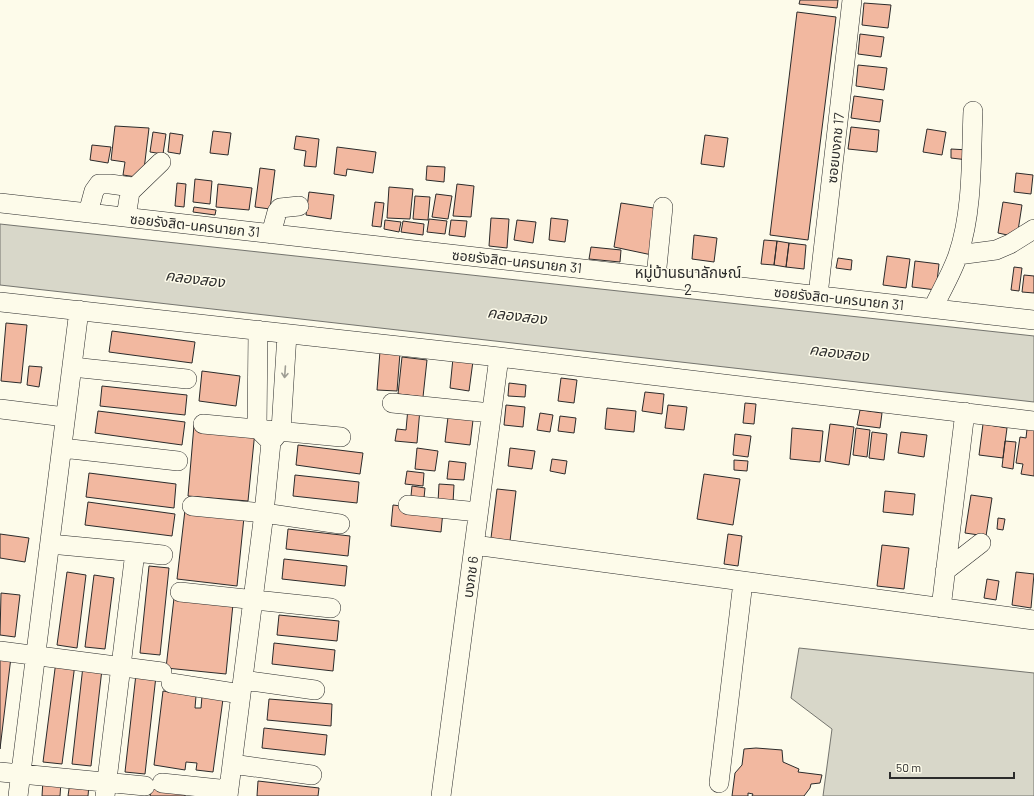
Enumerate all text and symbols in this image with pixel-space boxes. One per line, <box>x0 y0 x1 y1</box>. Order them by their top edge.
street label: ซอยบงกช 17 <box>823 112 847 184</box>
street label: ซอยรังสิต-นครนายก 31 <box>129 210 261 240</box>
street label: ซอยรังสิต-นครนายก 31 <box>451 246 583 276</box>
district label: หมู่บ้านธนาลักษณ์ 2 <box>635 263 741 298</box>
water label: คลองสอง <box>164 265 227 291</box>
street label: ซอยรังสิต-นครนายก 31 <box>773 283 905 313</box>
water label: คลองสอง <box>486 302 549 328</box>
water label: คลองสอง <box>808 339 871 365</box>
one-way arrow <box>281 365 289 378</box>
street label: บงกช 6 <box>459 555 481 599</box>
scale bar <box>890 754 1014 780</box>
text: 50 m <box>896 760 921 774</box>

